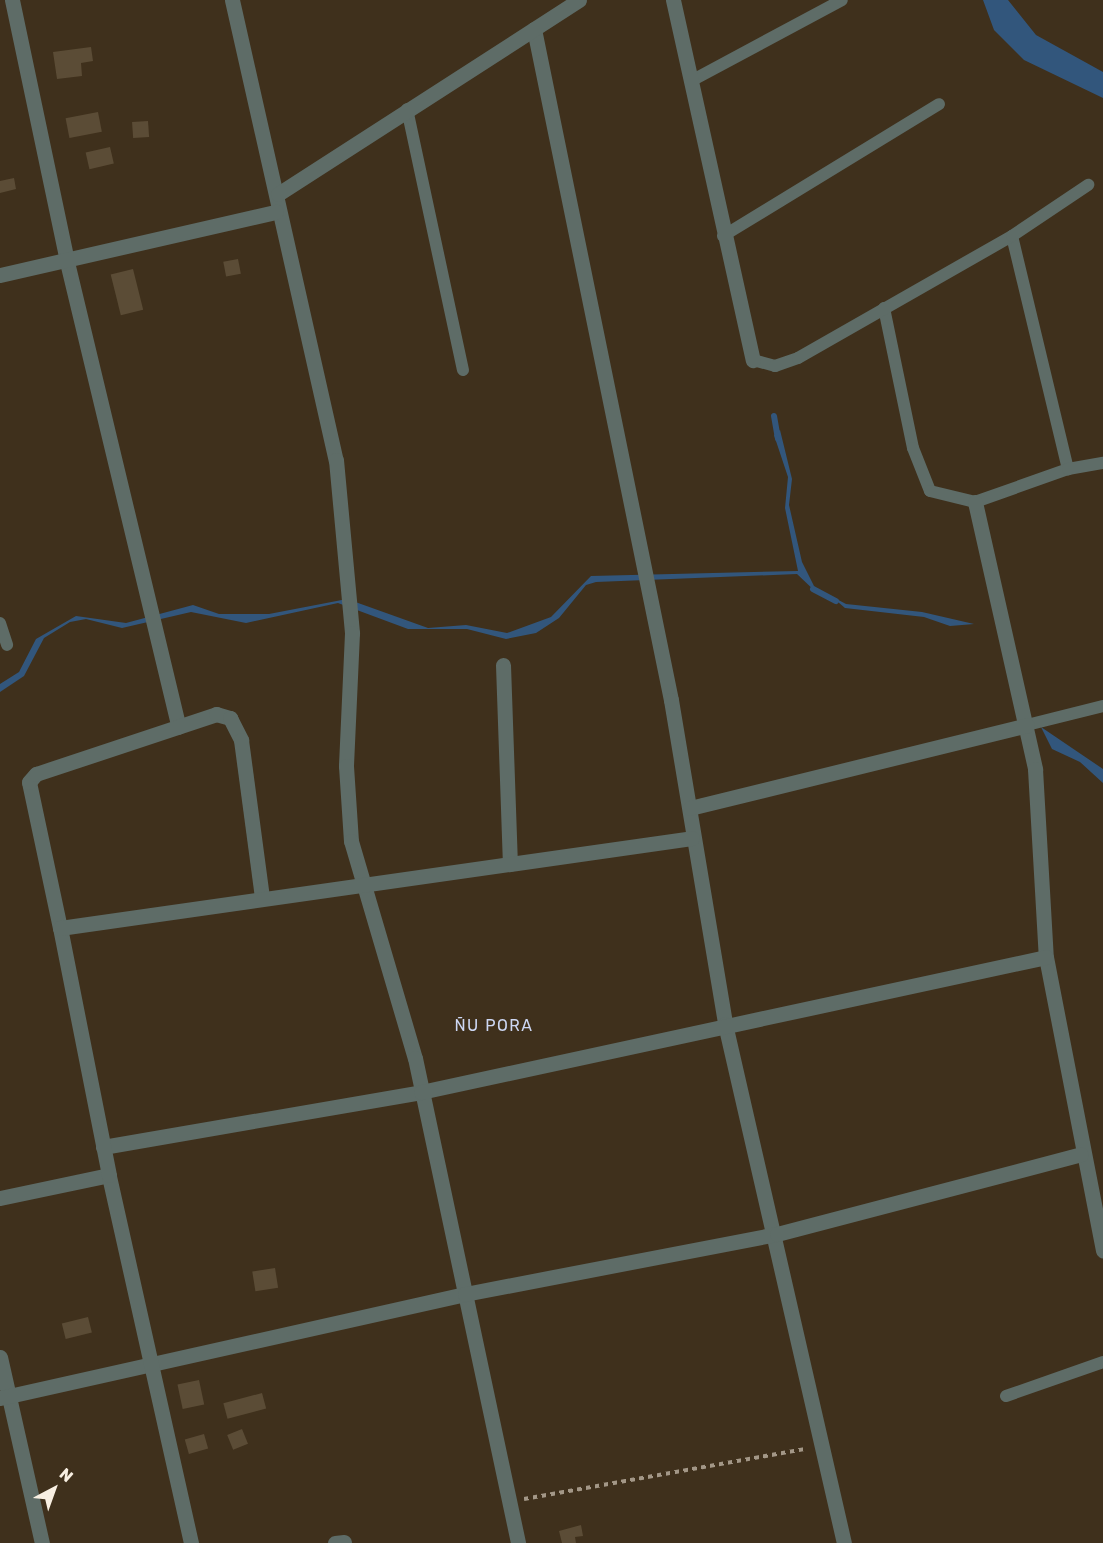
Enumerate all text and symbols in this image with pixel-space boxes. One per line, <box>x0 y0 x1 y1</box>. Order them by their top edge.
district label: ÑU PORA <box>454 1016 534 1036</box>
north arrow <box>24 1459 84 1519</box>
text: N <box>56 1464 77 1486</box>

